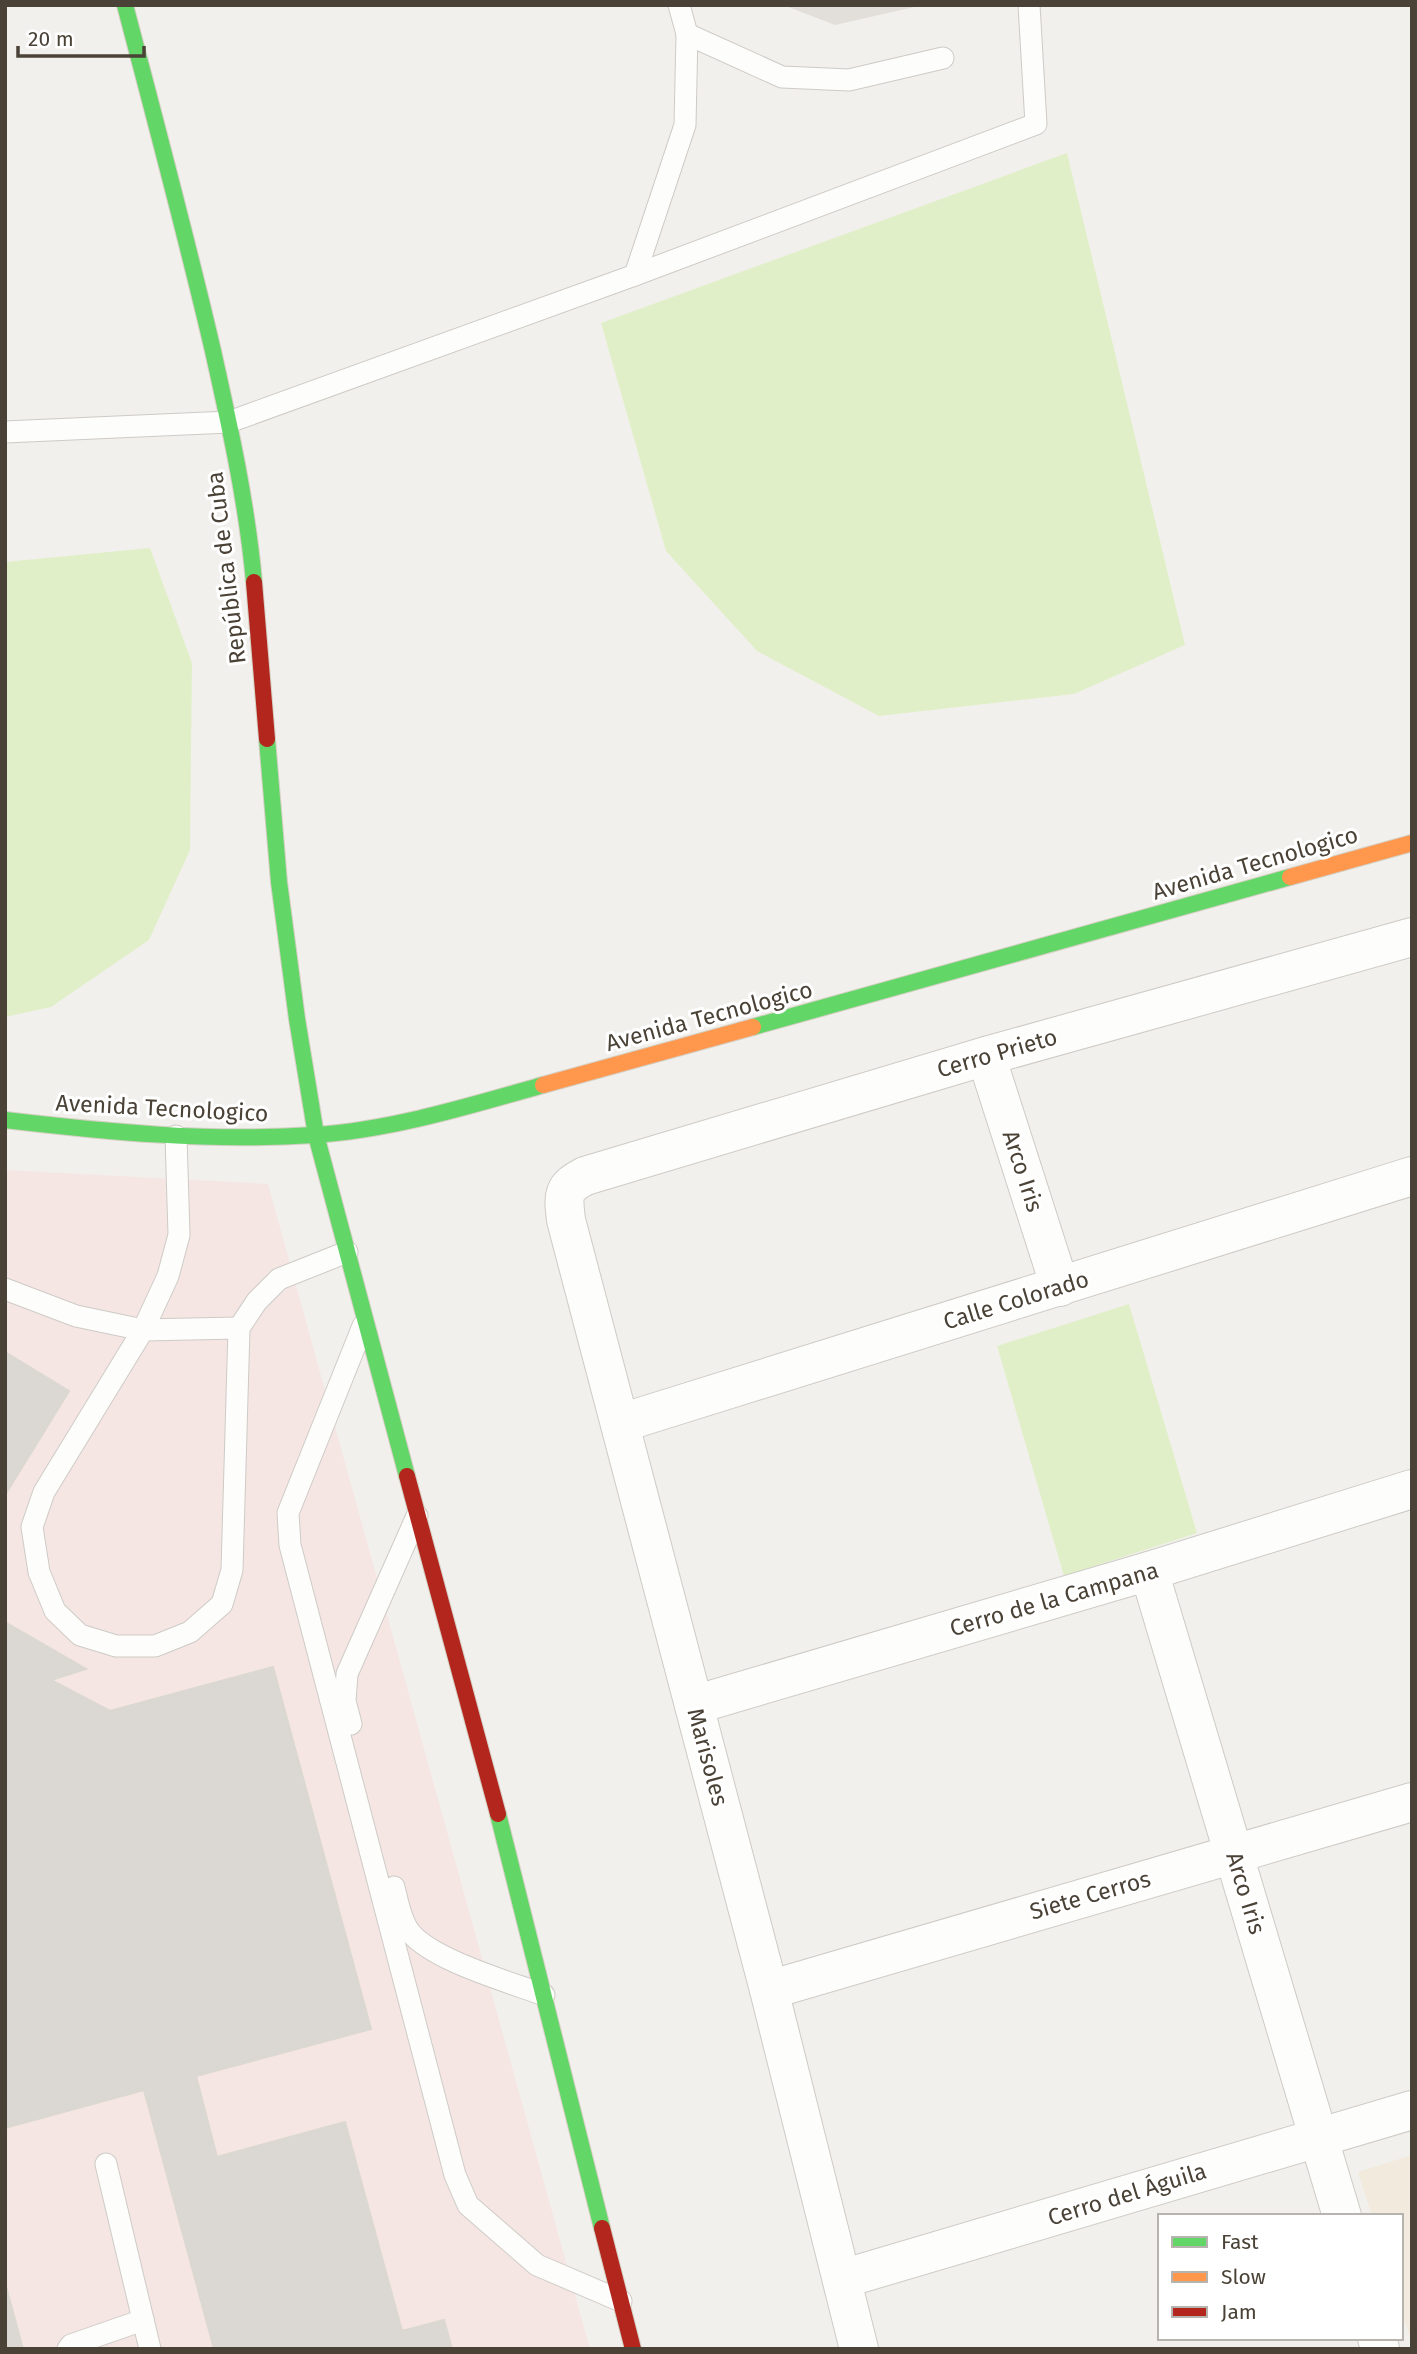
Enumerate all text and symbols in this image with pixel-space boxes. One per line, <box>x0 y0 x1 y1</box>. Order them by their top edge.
scale bar <box>18 14 144 58</box>
text: 20 m <box>28 26 74 52</box>
street label: República de Cuba <box>200 470 252 666</box>
street label: Avenida Tecnologico <box>1149 820 1361 906</box>
street label: Avenida Tecnologico <box>603 975 815 1057</box>
street label: Cerro Prieto <box>934 1022 1060 1084</box>
street label: Avenida Tecnologico <box>55 1088 269 1128</box>
street label: Arco Iris <box>997 1127 1049 1215</box>
street label: Calle Colorado <box>940 1265 1092 1335</box>
street label: Cerro de la Campana <box>946 1556 1162 1642</box>
street label: Marisoles <box>682 1705 734 1809</box>
street label: Arco Iris <box>1220 1849 1272 1937</box>
street label: Siete Cerros <box>1026 1864 1154 1926</box>
street label: Cerro del Águila <box>1044 2156 1210 2231</box>
legend <box>1158 2214 1403 2340</box>
text: Fast <box>1221 2229 1259 2255</box>
text: Slow <box>1221 2264 1266 2290</box>
text: Jam <box>1221 2299 1257 2325</box>

